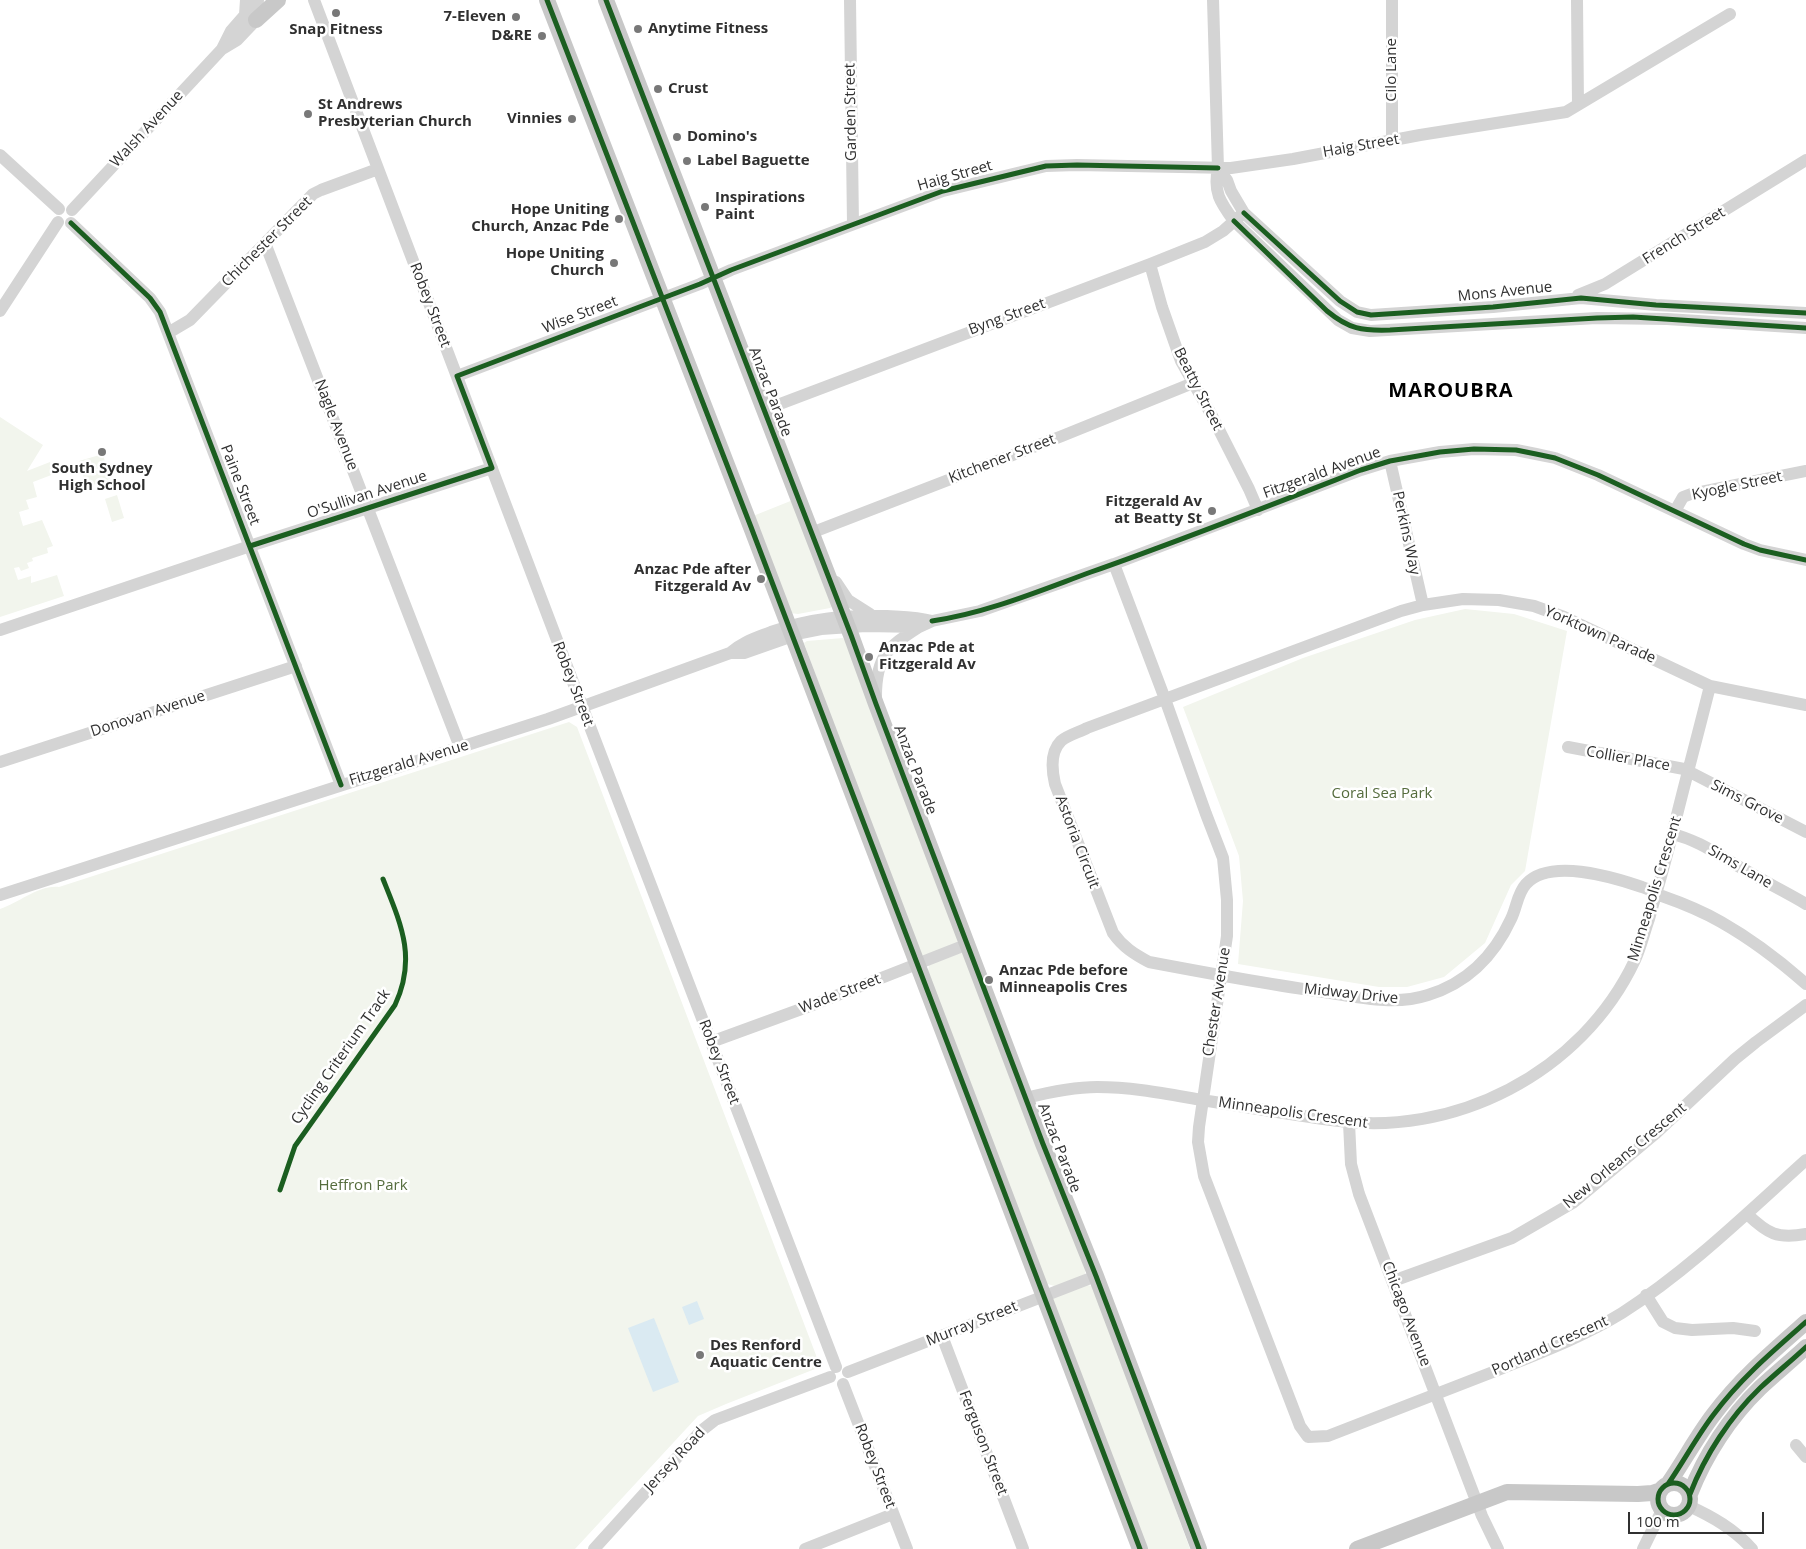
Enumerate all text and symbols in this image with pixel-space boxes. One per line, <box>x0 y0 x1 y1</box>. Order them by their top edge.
marker: Snap Fitness <box>330 7 342 19</box>
place label: 7-Eleven <box>444 8 506 26</box>
marker: 7-Eleven <box>510 11 522 23</box>
place label: Anytime Fitness <box>648 20 768 38</box>
place label: Snap Fitness <box>289 21 383 39</box>
marker: Anytime Fitness <box>632 23 644 35</box>
place label: D&RE <box>491 27 532 45</box>
marker: D&RE <box>536 30 548 42</box>
street label: Cilo Lane <box>1383 38 1401 102</box>
street label: Garden Street <box>841 63 861 161</box>
place label: Crust <box>668 80 708 98</box>
marker: Crust <box>652 83 664 95</box>
street label: Walsh Avenue <box>107 87 187 171</box>
place label: St Andrews Presbyterian Church <box>318 96 472 131</box>
marker: St Andrews Presbyterian Church <box>302 108 314 120</box>
place label: Vinnies <box>507 110 562 128</box>
marker: Vinnies <box>566 113 578 125</box>
place label: Domino's <box>687 128 757 146</box>
street label: Haig Street <box>1321 130 1401 162</box>
marker: Domino's <box>671 131 683 143</box>
place label: Label Baguette <box>697 152 810 170</box>
marker: Label Baguette <box>681 155 693 167</box>
street label: Haig Street <box>915 157 995 195</box>
place label: Inspirations Paint <box>715 189 805 224</box>
street label: Chichester Street <box>218 193 316 291</box>
place label: Hope Uniting Church, Anzac Pde <box>471 201 609 236</box>
marker: Inspirations Paint <box>699 201 711 213</box>
street label: French Street <box>1640 204 1728 268</box>
marker: Hope Uniting Church, Anzac Pde <box>613 213 625 225</box>
place label: Hope Uniting Church <box>506 245 604 280</box>
marker: Hope Uniting Church <box>608 257 620 269</box>
street label: Robey Street <box>406 260 454 350</box>
street label: Mons Avenue <box>1457 278 1553 306</box>
street label: Wise Street <box>540 292 620 338</box>
street label: Byng Street <box>966 295 1048 339</box>
street label: Anzac Parade <box>745 345 795 439</box>
street label: Beatty Street <box>1169 345 1227 433</box>
street label: Nagle Avenue <box>310 377 362 473</box>
district label: MAROUBRA <box>1387 379 1515 403</box>
street label: Kitchener Street <box>946 430 1058 488</box>
street label: Paine Street <box>216 442 264 528</box>
street label: Fitzgerald Avenue <box>1261 443 1383 503</box>
marker: South Sydney High School <box>96 446 108 458</box>
place label: South Sydney High School <box>51 460 153 495</box>
street label: O'Sullivan Avenue <box>305 467 429 523</box>
street label: Kyogle Street <box>1690 468 1784 504</box>
street label: Perkins Way <box>1388 489 1424 577</box>
place label: Fitzgerald Av at Beatty St <box>1105 493 1202 528</box>
marker: Fitzgerald Av at Beatty St <box>1206 505 1218 517</box>
place label: Anzac Pde after Fitzgerald Av <box>634 561 751 596</box>
marker: Anzac Pde after Fitzgerald Av <box>755 573 767 585</box>
street label: Yorktown Parade <box>1542 602 1658 668</box>
street label: Robey Street <box>549 639 597 729</box>
place label: Anzac Pde at Fitzgerald Av <box>879 639 976 674</box>
marker: Anzac Pde at Fitzgerald Av <box>863 651 875 663</box>
street label: Donovan Avenue <box>89 687 207 741</box>
street label: Anzac Parade <box>890 723 940 817</box>
street label: Fitzgerald Avenue <box>347 736 471 790</box>
street label: Collier Place <box>1585 743 1671 775</box>
street label: Sims Grove <box>1708 776 1786 828</box>
park label: Coral Sea Park <box>1332 785 1432 803</box>
street label: Astoria Circuit <box>1051 793 1103 891</box>
street label: Minneapolis Crescent <box>1624 814 1686 964</box>
street label: Sims Lane <box>1705 842 1775 892</box>
street label: Chester Avenue <box>1199 946 1235 1058</box>
place label: Anzac Pde before Minneapolis Cres <box>999 962 1128 997</box>
street label: Wade Street <box>797 970 883 1018</box>
marker: Anzac Pde before Minneapolis Cres <box>983 974 995 986</box>
street label: Midway Drive <box>1303 980 1399 1008</box>
street label: Cycling Criterium Track <box>288 986 394 1128</box>
street label: Robey Street <box>695 1017 743 1107</box>
street label: Minneapolis Crescent <box>1217 1094 1369 1132</box>
street label: New Orleans Crescent <box>1560 1099 1690 1213</box>
street label: Anzac Parade <box>1034 1101 1084 1195</box>
park label: Heffron Park <box>318 1177 408 1195</box>
street label: Chicago Avenue <box>1378 1259 1434 1369</box>
street label: Murray Street <box>924 1298 1020 1350</box>
street label: Portland Crescent <box>1489 1312 1611 1380</box>
place label: Des Renford Aquatic Centre <box>710 1337 822 1372</box>
marker: Des Renford Aquatic Centre <box>694 1349 706 1361</box>
street label: Ferguson Street <box>955 1388 1011 1498</box>
street label: Robey Street <box>851 1421 899 1511</box>
street label: Jersey Road <box>641 1424 709 1496</box>
scale bar <box>1631 1502 1767 1534</box>
text: 100 m <box>1636 1511 1680 1531</box>

